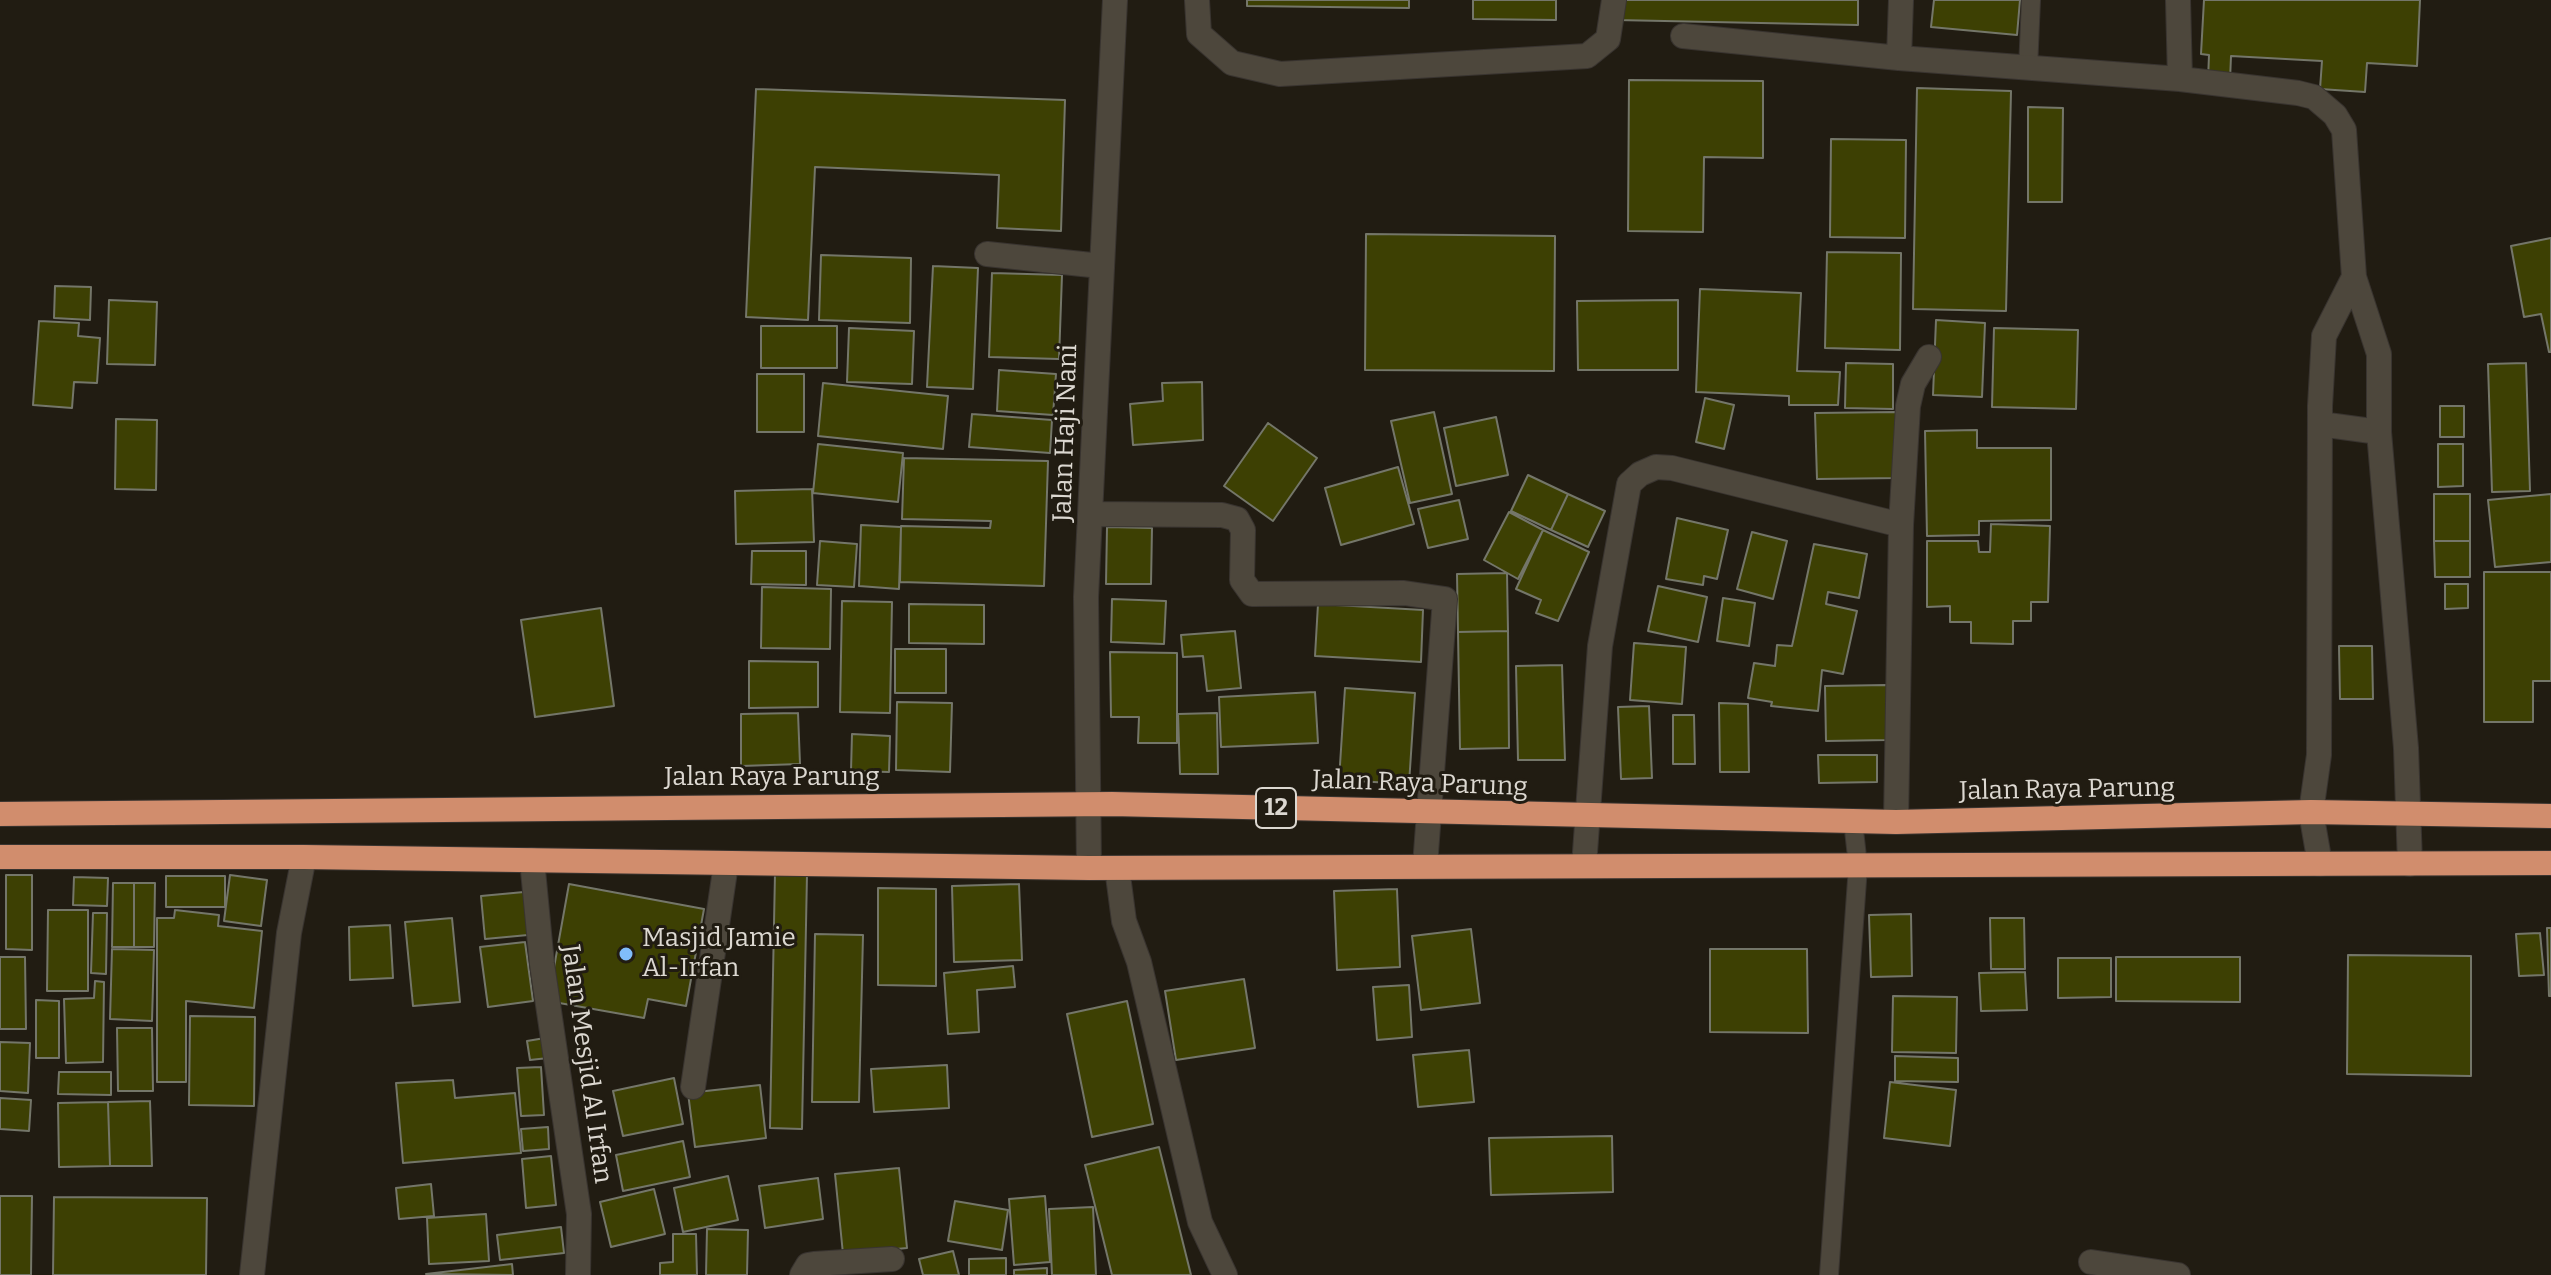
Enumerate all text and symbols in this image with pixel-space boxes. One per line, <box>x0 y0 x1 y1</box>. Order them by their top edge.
street label: Jalan Haji Nani <box>1047 343 1085 523</box>
street label: Jalan Raya Parung <box>664 762 880 794</box>
street label: Jalan Raya Parung <box>1312 765 1528 803</box>
street label: Jalan Raya Parung <box>1959 773 2175 807</box>
road number: 12 <box>1256 788 1296 828</box>
place label: Masjid Jamie Al-Irfan <box>642 923 796 984</box>
street label: Jalan Mesjid Al Irfan <box>554 943 618 1185</box>
marker: Masjid Jamie Al-Irfan <box>617 945 635 963</box>

